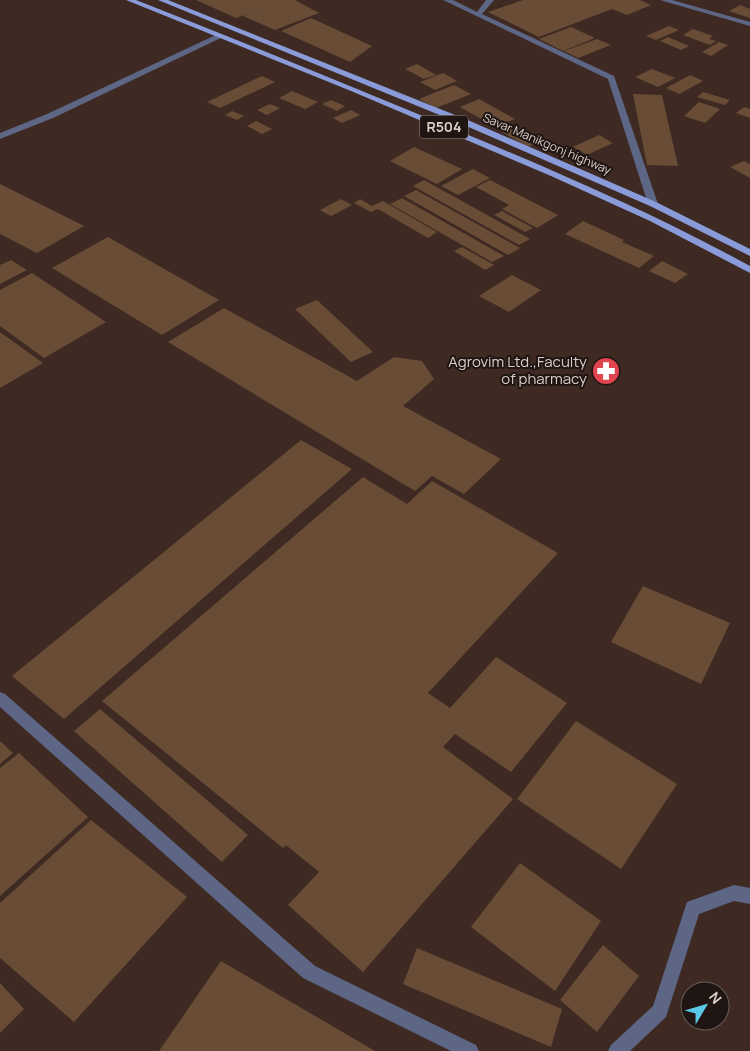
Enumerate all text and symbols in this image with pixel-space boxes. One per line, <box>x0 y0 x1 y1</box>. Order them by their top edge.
street label: Savar Manikgonj highway <box>480 109 615 179</box>
road number: R504 <box>420 115 468 138</box>
place label: Agrovim Ltd.,Faculty of pharmacy <box>448 351 587 389</box>
pharmacy icon: Agrovim Ltd.,Faculty of pharmacy <box>591 356 621 386</box>
north arrow <box>680 981 730 1031</box>
text: N <box>705 988 726 1008</box>

